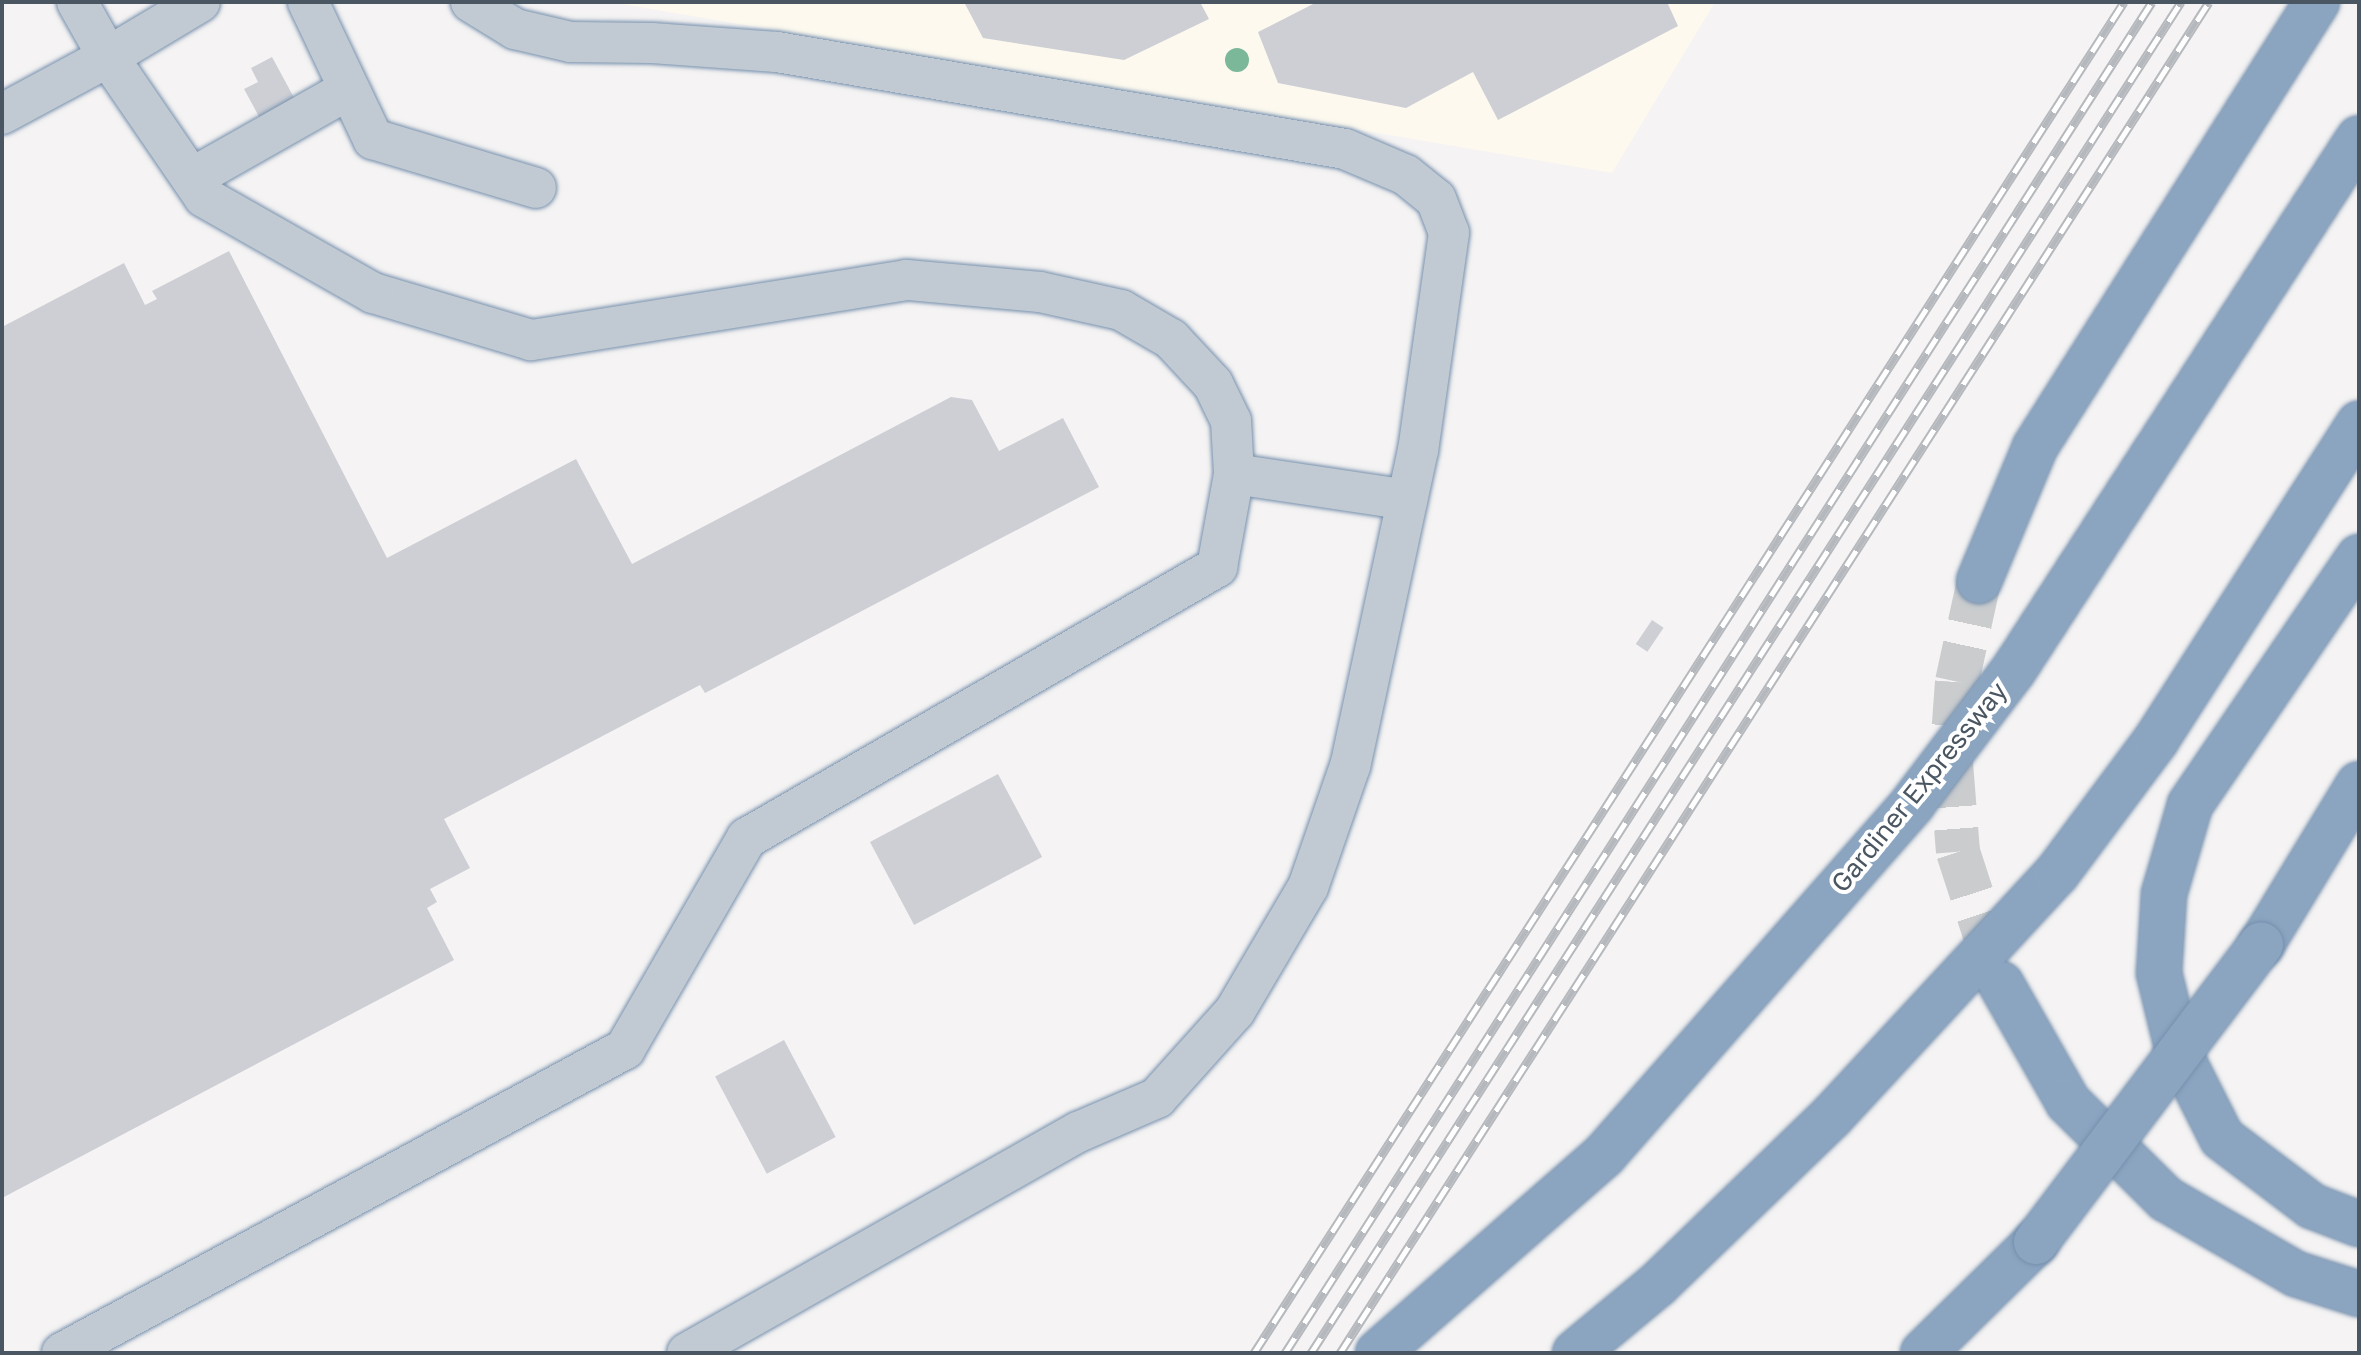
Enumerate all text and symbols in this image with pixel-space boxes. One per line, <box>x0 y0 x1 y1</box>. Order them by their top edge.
street label: Gardiner Expressway <box>1825 676 2013 898</box>

